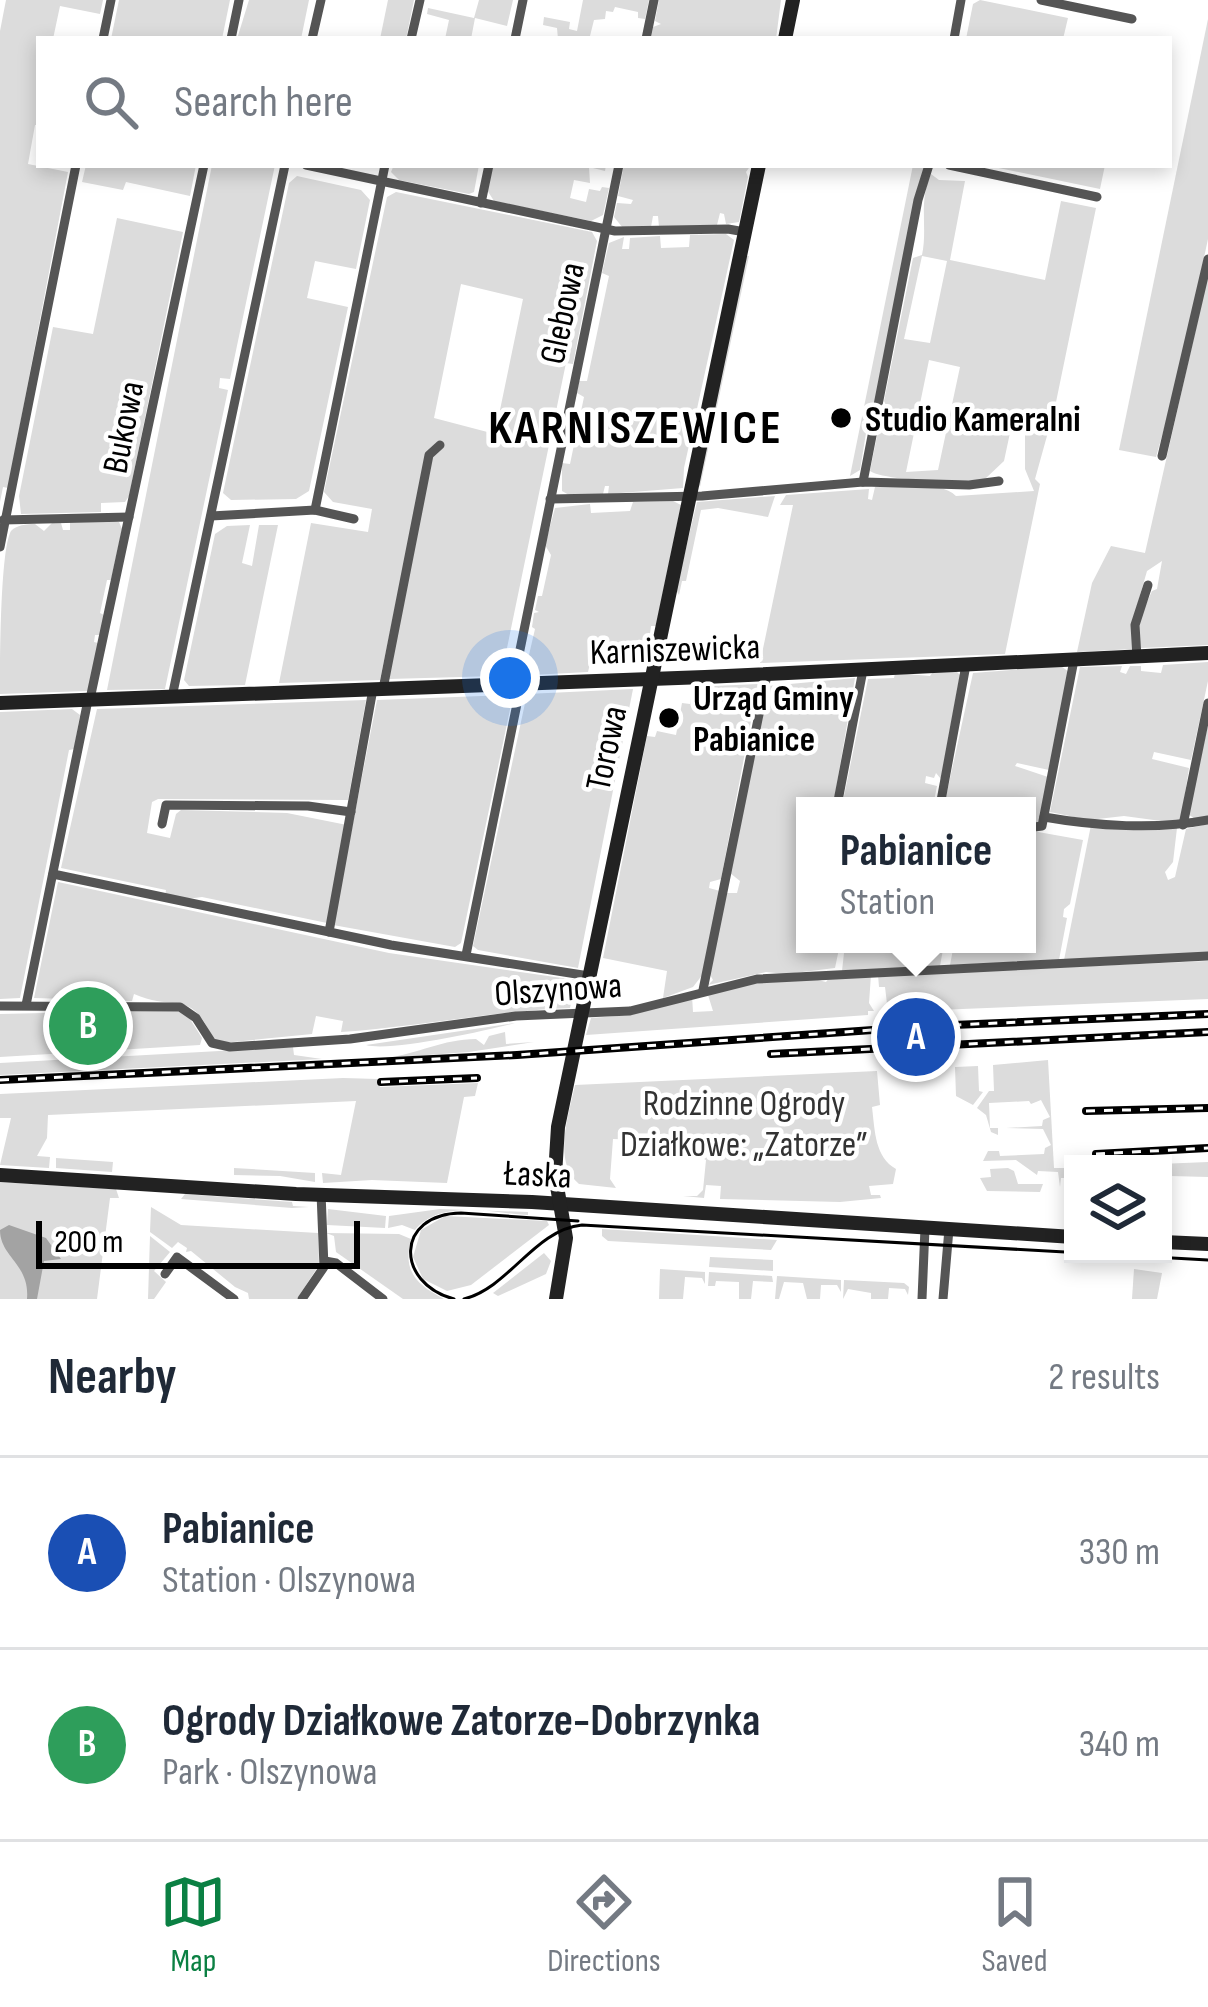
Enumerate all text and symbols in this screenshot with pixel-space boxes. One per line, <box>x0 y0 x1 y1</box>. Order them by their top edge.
search box <box>36 36 1172 168</box>
icon: search <box>78 69 144 135</box>
text: Search here <box>174 75 353 130</box>
street label: Glebowa <box>532 259 595 368</box>
street label: Bukowa <box>95 378 154 477</box>
place label: Studio Kameralni <box>865 399 1080 442</box>
district label: KARNISZEWICE <box>488 400 784 457</box>
marker: Studio Kameralni <box>828 405 854 431</box>
street label: Karniszewicka <box>589 626 761 675</box>
your location <box>480 648 540 708</box>
place label: Urząd Gminy Pabianice <box>693 678 854 762</box>
street label: Torowa <box>578 702 637 795</box>
marker: Urząd Gminy Pabianice <box>656 705 682 731</box>
popup <box>796 797 1036 953</box>
text: Pabianice <box>840 824 992 879</box>
text: Station <box>840 879 935 926</box>
street label: Olszynowa <box>493 965 623 1016</box>
pin: B <box>49 981 127 1071</box>
pin: A <box>877 992 955 1082</box>
park label: Rodzinne Ogrody Działkowe: „Zatorze” <box>620 1083 868 1167</box>
street label: Łaska <box>502 1152 573 1199</box>
map controls <box>1064 1155 1172 1263</box>
button: layers <box>1064 1155 1172 1263</box>
scale bar <box>36 1215 360 1268</box>
text: 200 m <box>54 1222 123 1262</box>
text: Nearby <box>48 1347 177 1408</box>
text: 2 results <box>1048 1354 1160 1401</box>
text: Pabianice <box>162 1502 315 1557</box>
text: A <box>78 1529 96 1576</box>
text: 330 m <box>1079 1529 1160 1576</box>
text: Station · Olszynowa <box>162 1557 416 1604</box>
text: Ogrody Działkowe Zatorze-Dobrzynka <box>162 1694 761 1749</box>
text: B <box>78 1721 96 1768</box>
text: 340 m <box>1079 1721 1160 1768</box>
text: Park · Olszynowa <box>162 1749 378 1796</box>
tab: Map <box>160 1869 226 1981</box>
tab: Directions <box>547 1869 661 1981</box>
tab: Saved <box>981 1869 1048 1981</box>

